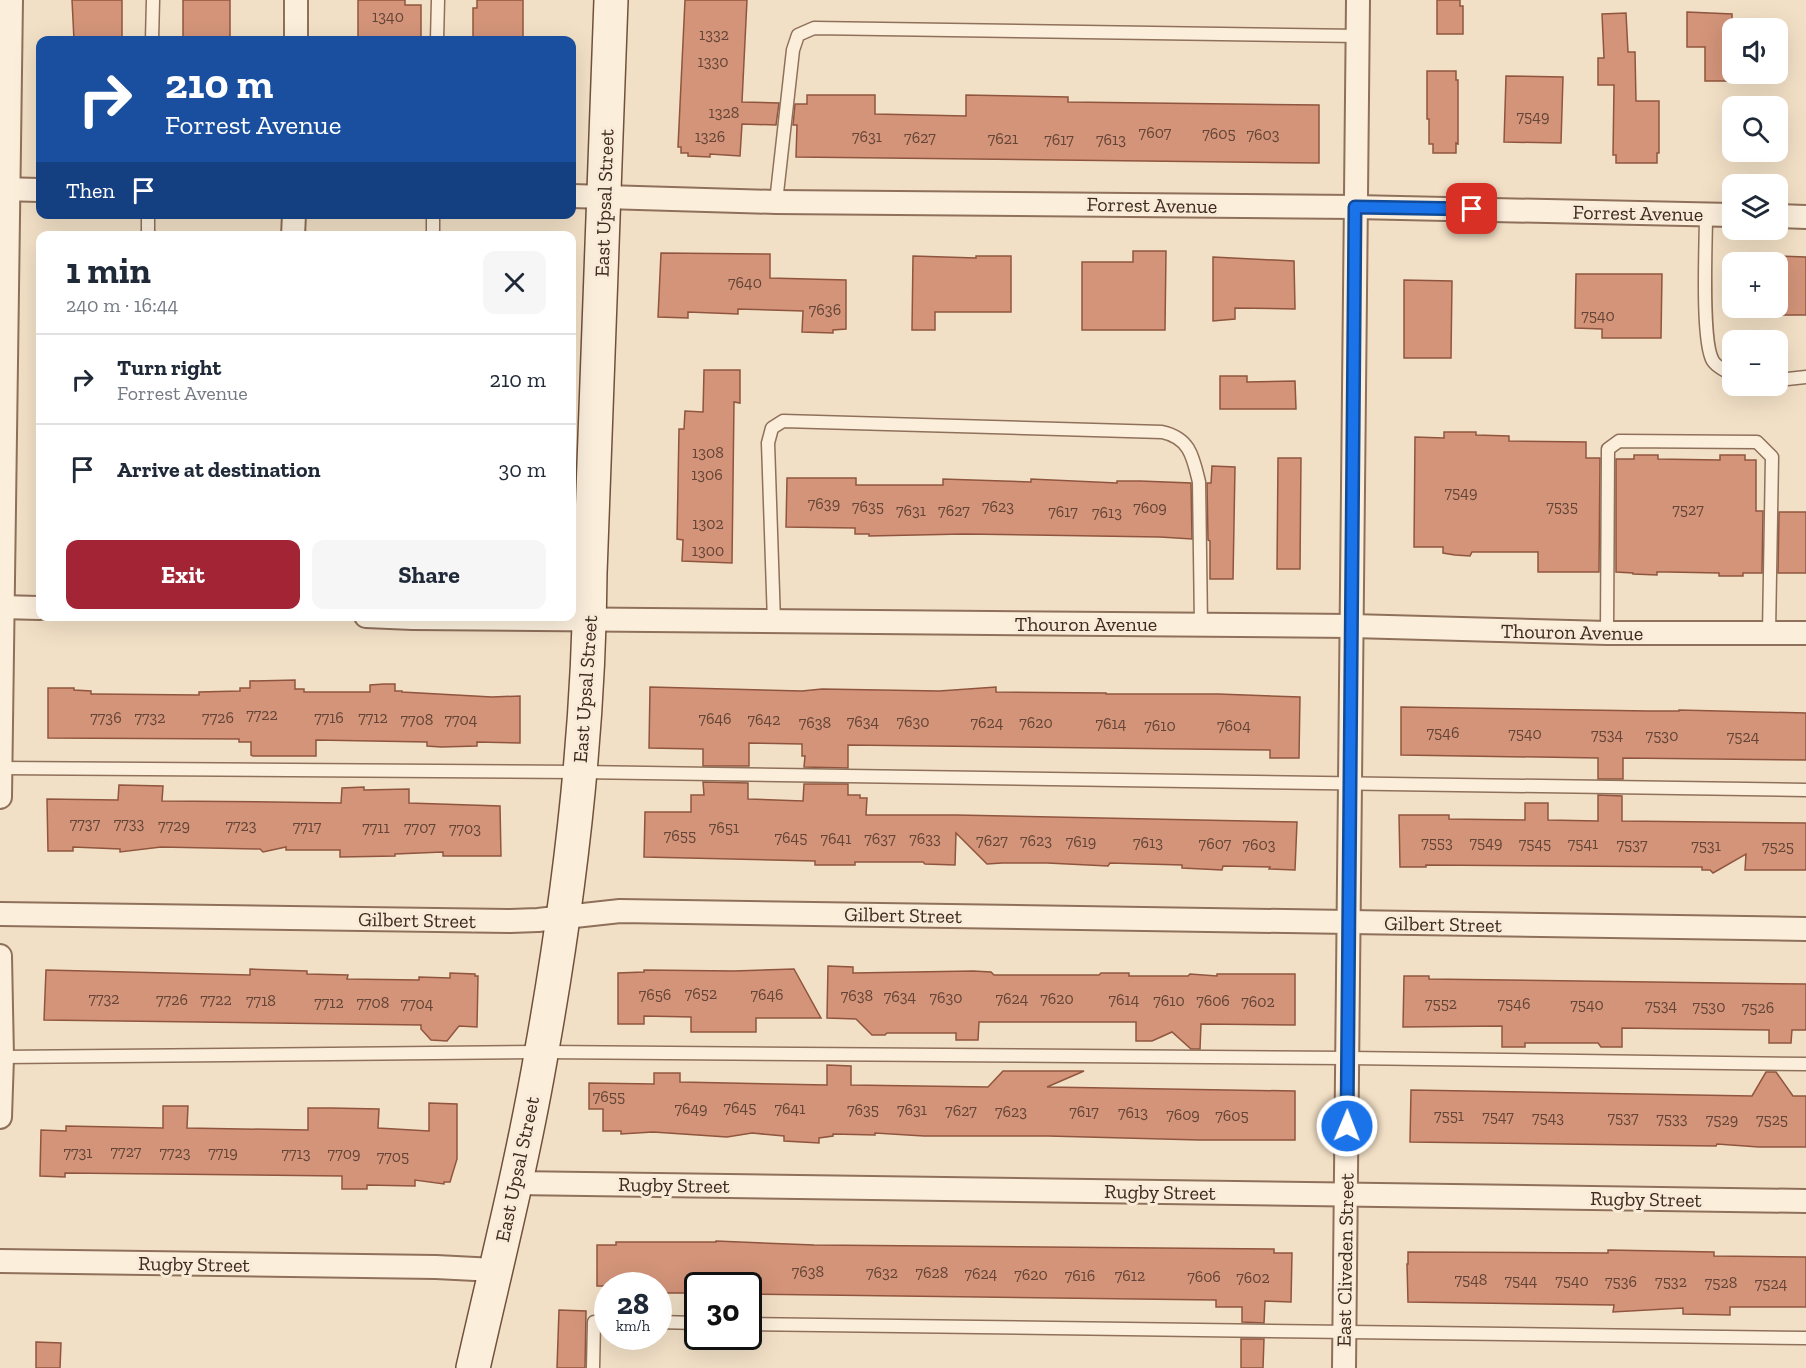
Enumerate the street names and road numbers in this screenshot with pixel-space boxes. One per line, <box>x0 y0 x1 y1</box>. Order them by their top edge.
street label: East Upsal Street <box>589 128 619 277</box>
street label: Forrest Avenue <box>1086 192 1218 218</box>
street label: Forrest Avenue <box>1572 200 1704 226</box>
street label: Thouron Avenue <box>1015 612 1157 636</box>
street label: East Upsal Street <box>568 614 602 764</box>
street label: Thouron Avenue <box>1501 619 1643 645</box>
street label: Gilbert Street <box>844 902 963 928</box>
street label: Gilbert Street <box>358 907 477 933</box>
street label: Gilbert Street <box>1384 911 1503 937</box>
street label: East Upsal Street <box>490 1093 544 1244</box>
street label: Rugby Street <box>618 1172 731 1198</box>
street label: East Cliveden Street <box>1331 1172 1359 1347</box>
street label: Rugby Street <box>1104 1179 1217 1205</box>
street label: Rugby Street <box>1590 1186 1703 1212</box>
street label: Rugby Street <box>138 1251 251 1277</box>

